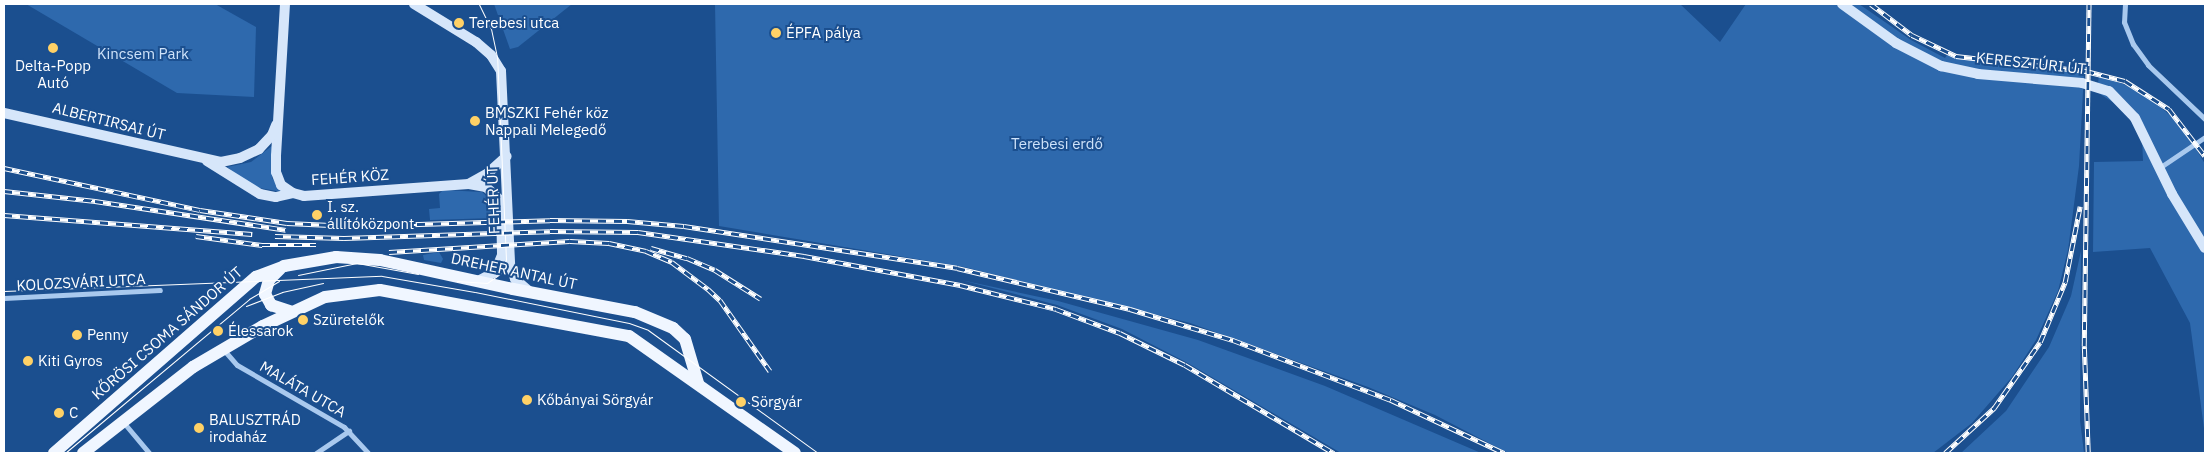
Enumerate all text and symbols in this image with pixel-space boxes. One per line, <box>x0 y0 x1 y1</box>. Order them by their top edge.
place label: Terebesi utca <box>469 14 559 32</box>
marker: Terebesi utca <box>453 17 465 29</box>
place label: ÉPFA pálya <box>786 24 861 42</box>
marker: ÉPFA pálya <box>770 27 782 39</box>
marker: Delta-Popp Autó <box>47 42 59 54</box>
park label: Kincsem Park <box>97 45 189 63</box>
street label: KERESZTÚRI ÚT <box>1975 48 2087 78</box>
place label: Delta-Popp Autó <box>15 56 91 91</box>
street label: ALBERTIRSAI ÚT <box>51 98 167 144</box>
place label: BMSZKI Fehér köz Nappali Melegedő <box>485 103 608 138</box>
marker: BMSZKI Fehér köz Nappali Melegedő <box>469 115 481 127</box>
park label: Terebesi erdő <box>1011 135 1103 153</box>
street label: FEHÉR KÖZ <box>311 165 389 189</box>
street label: FEHÉR ÚT <box>483 166 503 234</box>
place label: I. sz. állítóközpont <box>327 197 414 232</box>
marker: I. sz. állítóközpont <box>311 209 323 221</box>
street label: DREHER ANTAL ÚT <box>449 249 579 293</box>
street label: KŐRÖSI CSOMA SÁNDOR ÚT <box>88 263 246 403</box>
street label: KOLOZSVÁRI UTCA <box>16 270 146 294</box>
place label: Szüretelők <box>313 311 385 329</box>
marker: Szüretelők <box>297 314 309 326</box>
place label: Élessarok <box>228 322 293 340</box>
marker: Élessarok <box>212 325 224 337</box>
place label: Penny <box>87 326 128 344</box>
marker: Penny <box>71 329 83 341</box>
place label: Kiti Gyros <box>38 352 103 370</box>
marker: Kiti Gyros <box>22 355 34 367</box>
street label: MALÁTA UTCA <box>257 357 349 421</box>
place label: Kőbányai Sörgyár <box>537 391 653 409</box>
place label: Sörgyár <box>751 393 802 411</box>
marker: Kőbányai Sörgyár <box>521 394 533 406</box>
marker: Sörgyár <box>735 396 747 408</box>
place label: C <box>69 404 78 422</box>
marker: C <box>53 407 65 419</box>
place label: BALUSZTRÁD irodaház <box>209 410 301 445</box>
marker: BALUSZTRÁD irodaház <box>193 422 205 434</box>

